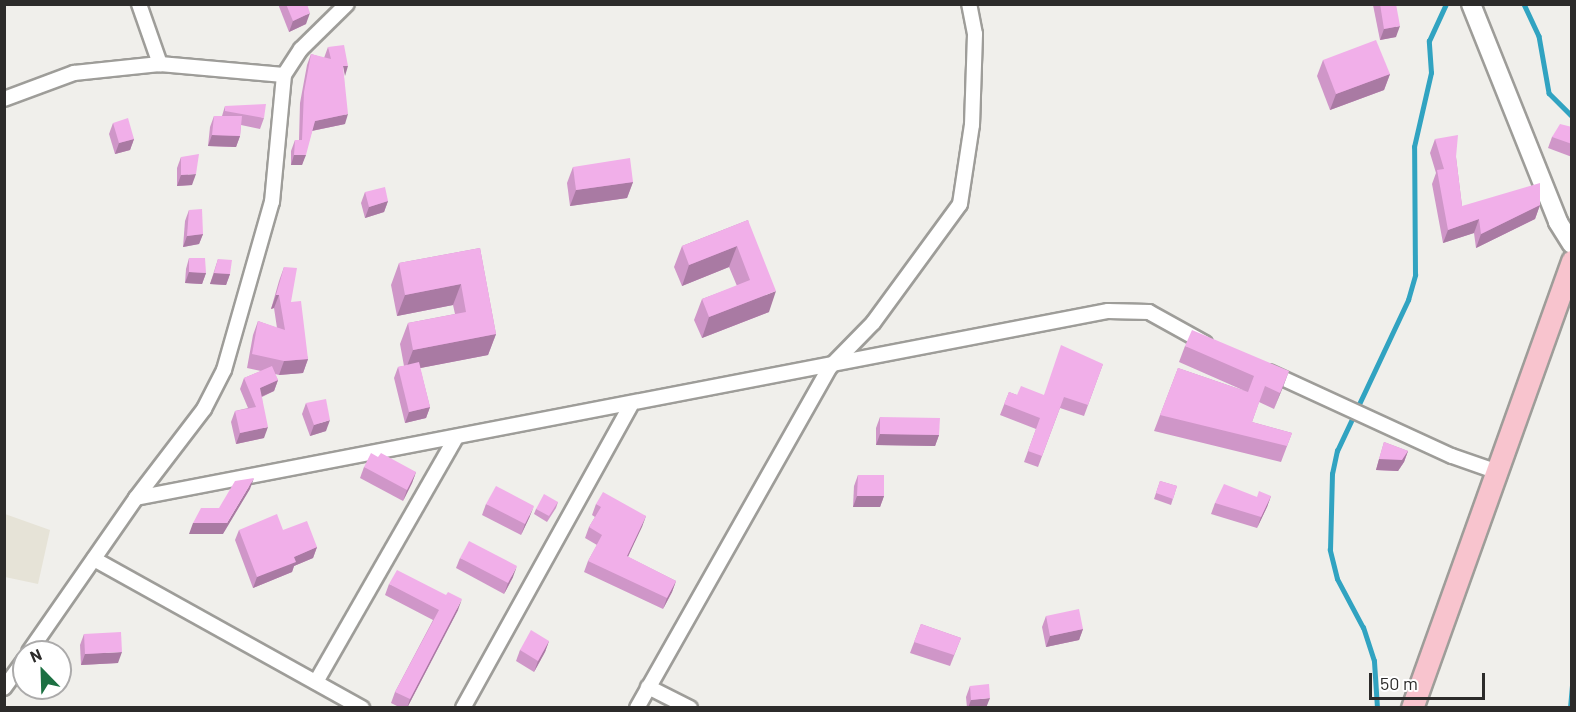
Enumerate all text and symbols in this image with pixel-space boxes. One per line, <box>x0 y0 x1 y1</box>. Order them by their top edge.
north arrow <box>12 640 72 700</box>
text: N <box>27 644 44 666</box>
scale bar <box>1372 661 1488 699</box>
text: 50 m <box>1380 672 1418 694</box>

